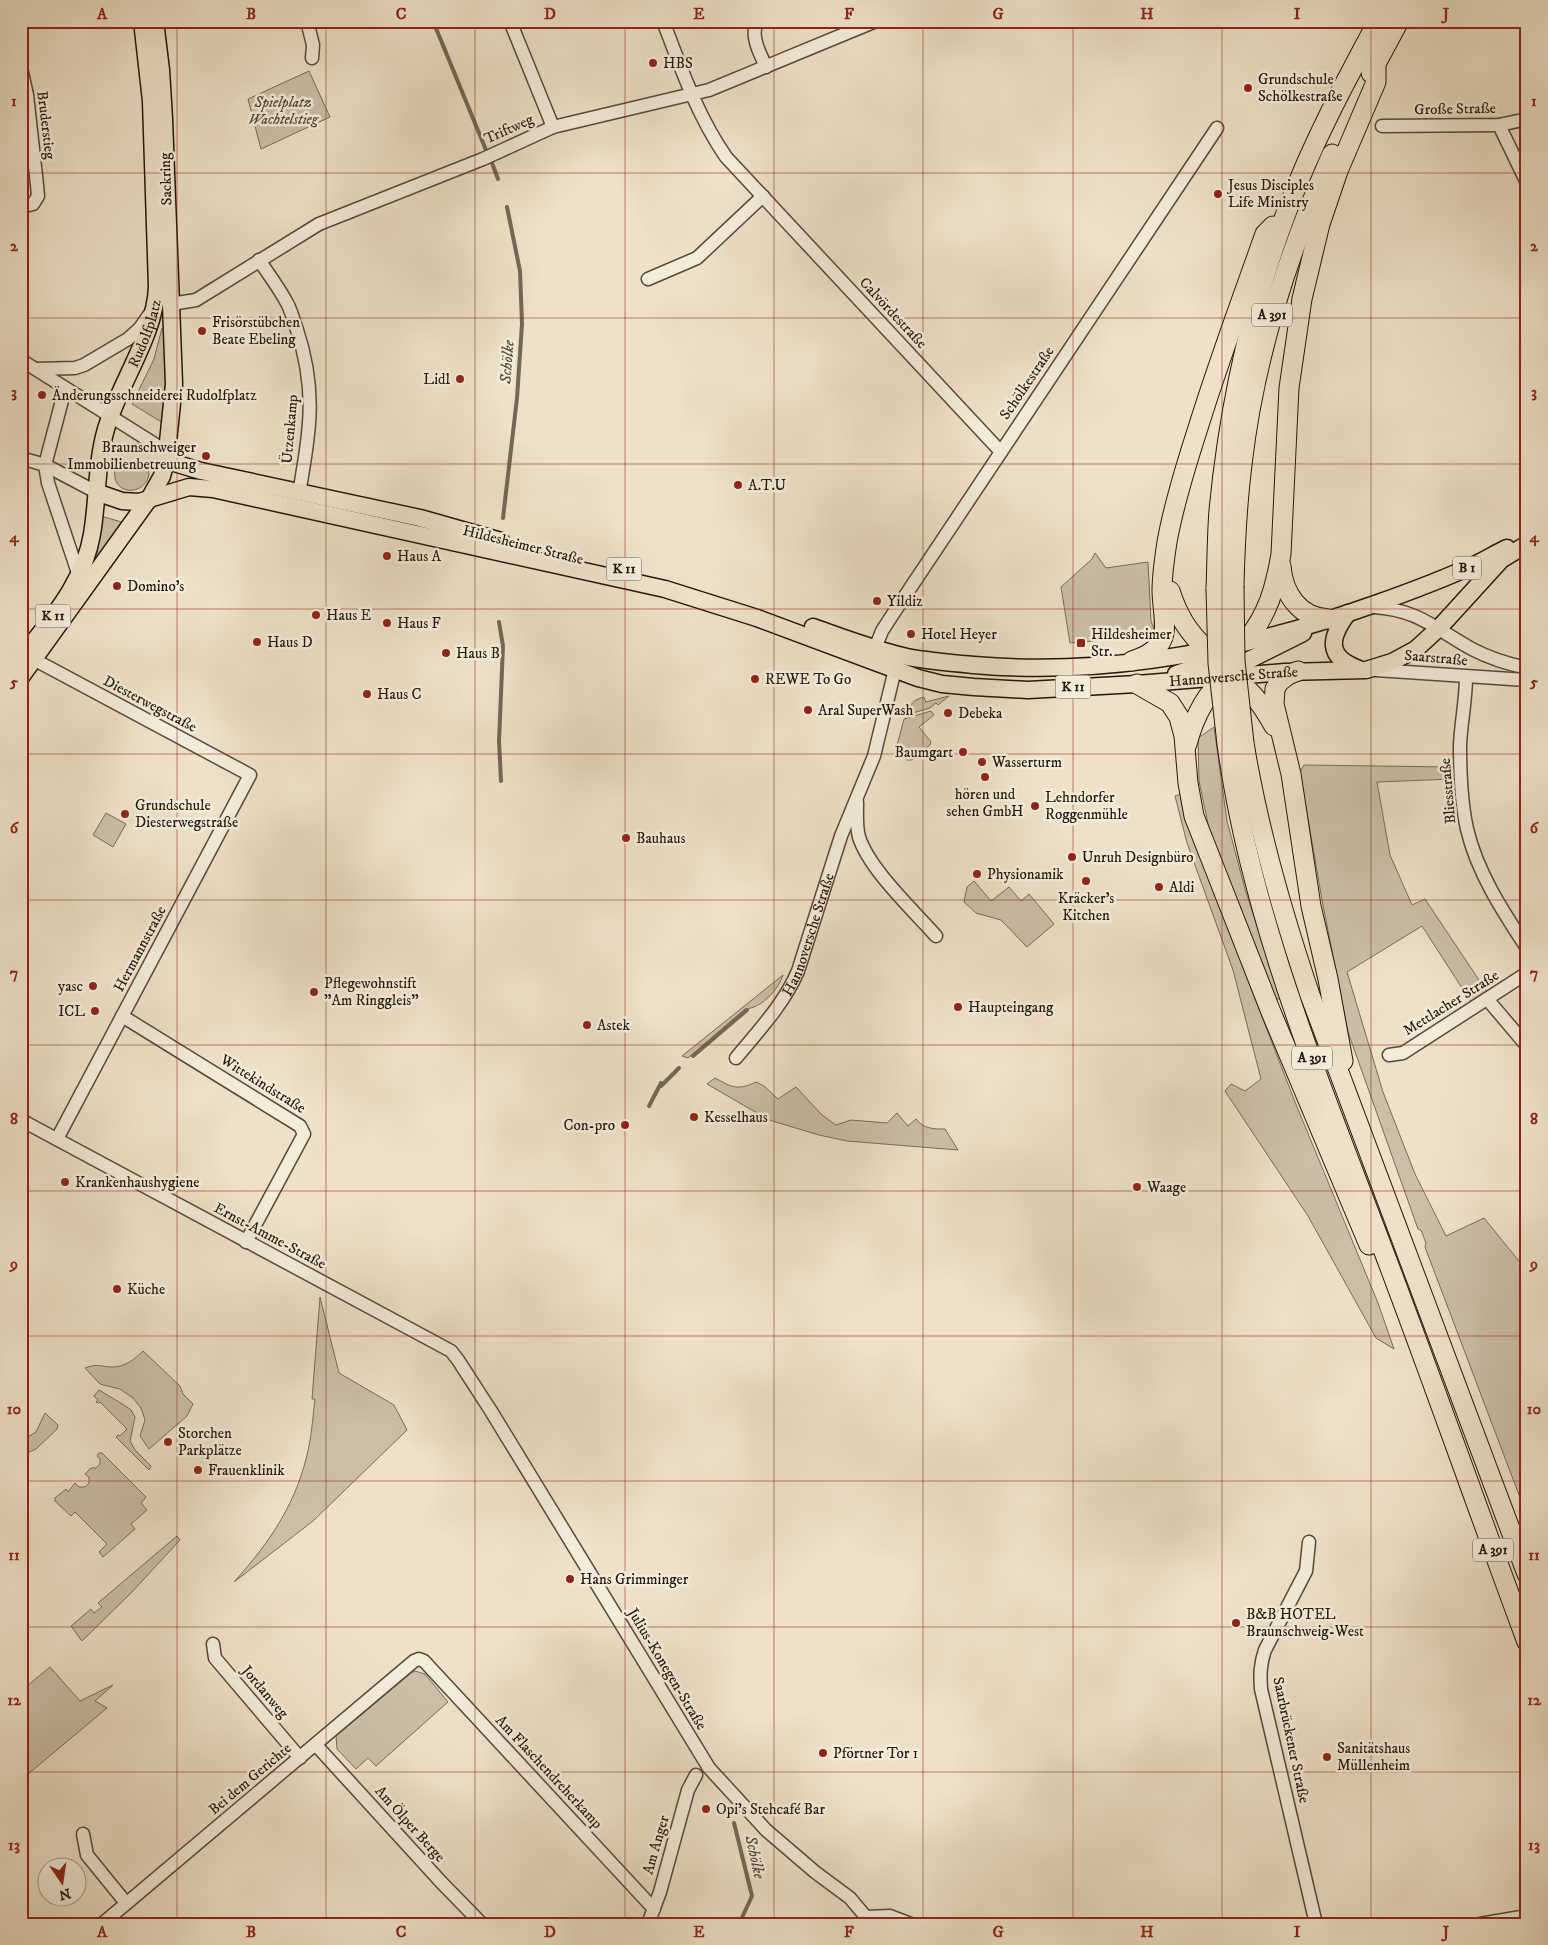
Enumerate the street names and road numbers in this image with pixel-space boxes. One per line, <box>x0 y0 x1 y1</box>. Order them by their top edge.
street label: Bruderstieg <box>32 90 60 161</box>
street label: Große Straße <box>1414 99 1496 119</box>
street label: Triftweg <box>481 109 537 148</box>
street label: Sackring <box>156 152 176 206</box>
street label: Calvördestraße <box>855 273 931 353</box>
street label: Rudolfplatz <box>124 298 165 370</box>
road number: A 391 <box>1252 304 1292 326</box>
street label: Schölkestraße <box>996 343 1058 423</box>
street label: Ützenkamp <box>278 393 303 464</box>
street label: Hildesheimer Straße <box>461 521 585 569</box>
road number: B 1 <box>1453 556 1481 580</box>
road number: K 11 <box>606 558 642 580</box>
road number: K 11 <box>36 604 70 628</box>
street label: Saarstraße <box>1404 646 1468 670</box>
street label: Hannoversche Straße <box>1168 662 1298 691</box>
street label: Diesterwegstraße <box>100 671 200 737</box>
road number: K 11 <box>1056 676 1090 699</box>
street label: Bliesstraße <box>1436 757 1460 825</box>
street label: Hannoversche Straße <box>777 871 838 999</box>
street label: Hermannstraße <box>109 903 171 995</box>
street label: Mettlacher Straße <box>1400 966 1502 1040</box>
road number: A 391 <box>1292 1046 1332 1070</box>
street label: Wittekindstraße <box>216 1050 309 1118</box>
street label: Ernst-Amme-Straße <box>211 1198 329 1274</box>
road number: A 391 <box>1473 1538 1513 1562</box>
street label: Julius-Konegen-Straße <box>622 1603 711 1733</box>
street label: Jordanweg <box>236 1660 293 1723</box>
street label: Saarbrückener Straße <box>1268 1675 1314 1805</box>
street label: Am Flaschendreherkamp <box>491 1711 607 1833</box>
street label: Bei dem Gerichte <box>205 1739 295 1819</box>
street label: Am Ölper Berge <box>371 1782 449 1866</box>
street label: Am Anger <box>639 1813 674 1877</box>

